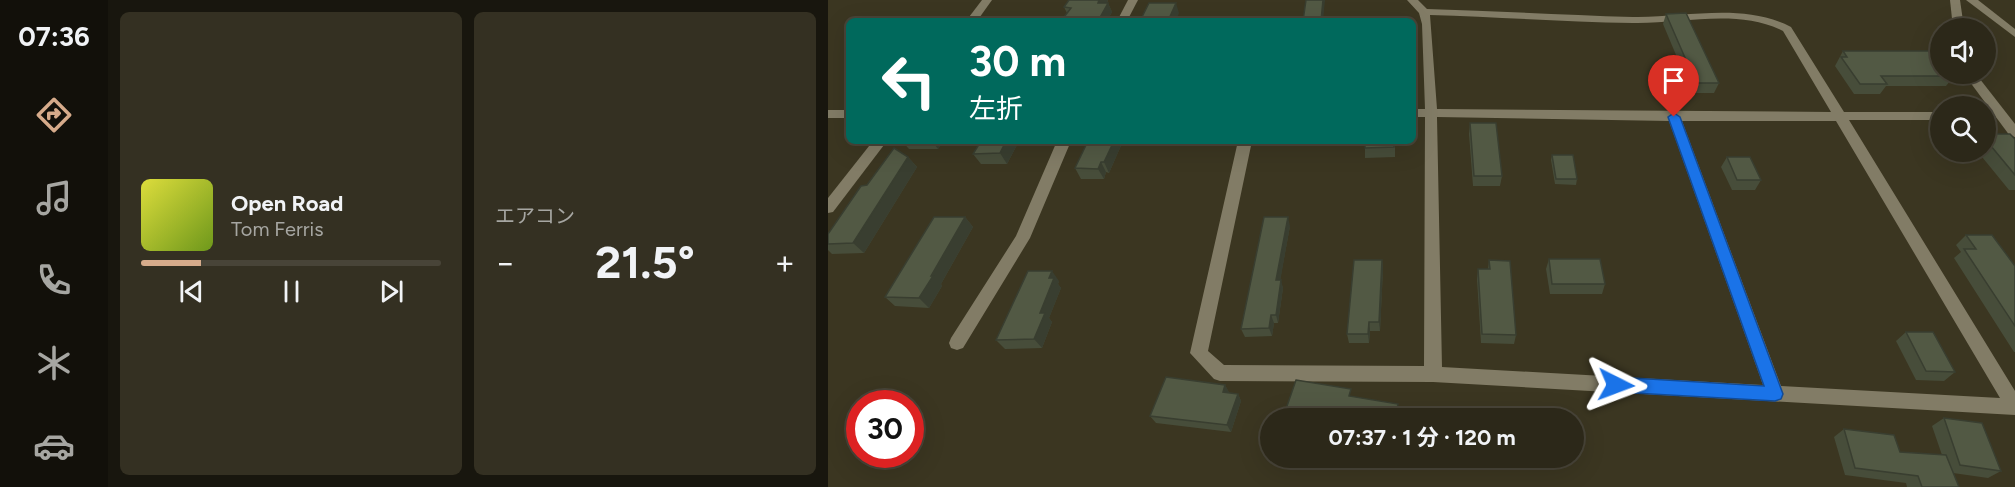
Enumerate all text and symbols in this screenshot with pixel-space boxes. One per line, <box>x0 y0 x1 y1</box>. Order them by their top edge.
map controls <box>1930 18 1996 162</box>
button: sound <box>1930 18 1996 84</box>
text: 07:36 <box>18 20 90 53</box>
text: 30 m <box>969 36 1066 87</box>
icon: left <box>870 42 948 120</box>
pin <box>1648 55 1699 117</box>
icon: arrive <box>1657 64 1690 97</box>
text: 左折 <box>969 92 1023 125</box>
icon: directions <box>33 94 75 136</box>
button: search <box>1930 96 1996 162</box>
icon: music <box>33 177 75 219</box>
text: Open Road <box>231 190 343 217</box>
text: エアコン <box>495 204 575 228</box>
text: Tom Ferris <box>231 217 324 241</box>
text: 21.5° <box>595 235 695 289</box>
text: − <box>495 243 516 282</box>
text: + <box>774 243 795 282</box>
icon: phone <box>33 259 75 301</box>
icon: previous <box>175 275 208 308</box>
icon: pause <box>275 275 308 308</box>
icon: next <box>375 275 408 308</box>
icon: climate <box>33 342 75 384</box>
position arrow <box>1584 353 1648 417</box>
speed limit sign: 30 <box>846 390 924 468</box>
text: 07:37 · 1 分 · 120 m <box>1328 424 1516 451</box>
icon: car <box>33 425 75 467</box>

